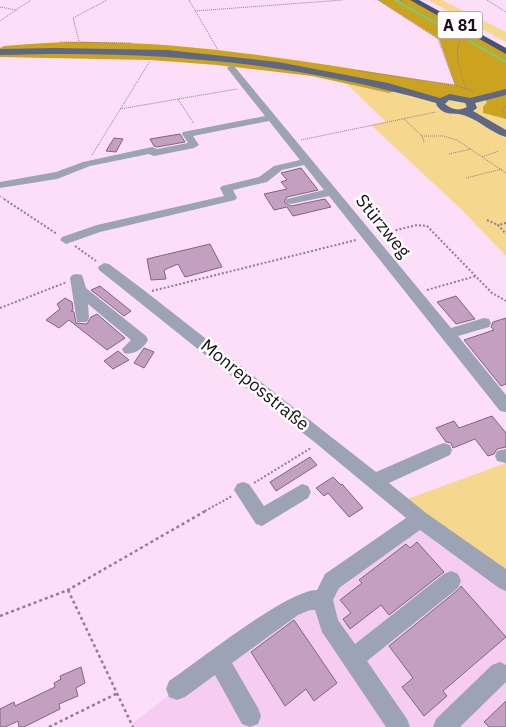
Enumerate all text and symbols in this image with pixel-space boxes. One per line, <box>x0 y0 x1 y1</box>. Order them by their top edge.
road number: A 81 <box>438 12 482 38</box>
street label: Stürzweg <box>351 189 416 262</box>
street label: Monreposstraße <box>196 334 314 435</box>

